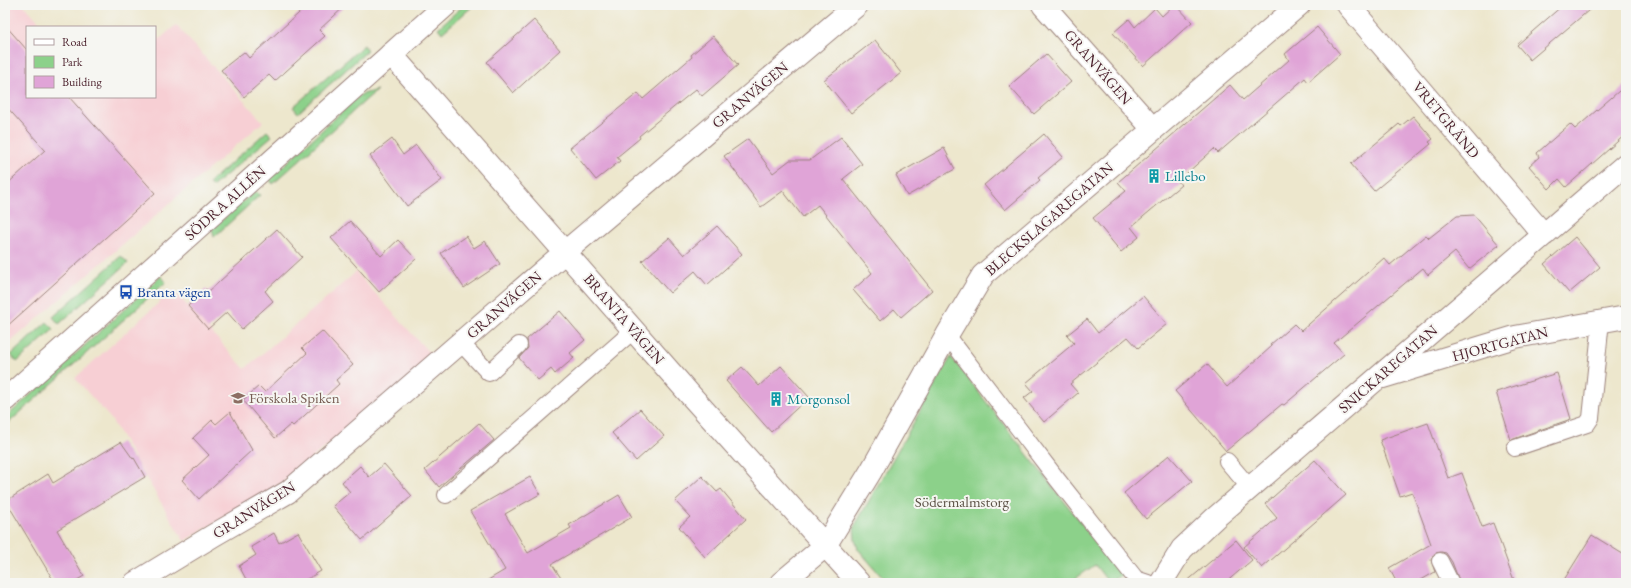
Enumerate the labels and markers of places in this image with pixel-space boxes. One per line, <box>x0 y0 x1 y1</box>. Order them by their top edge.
place label: Lillebo <box>1165 166 1206 185</box>
building icon: Lillebo <box>1146 168 1162 184</box>
place label: Branta vägen <box>137 282 211 301</box>
bus stop icon: Branta vägen <box>118 284 134 300</box>
place label: Förskola Spiken <box>249 388 340 407</box>
place label: Morgonsol <box>787 389 851 408</box>
school or university icon: Förskola Spiken <box>230 390 246 406</box>
building icon: Morgonsol <box>768 391 784 407</box>

